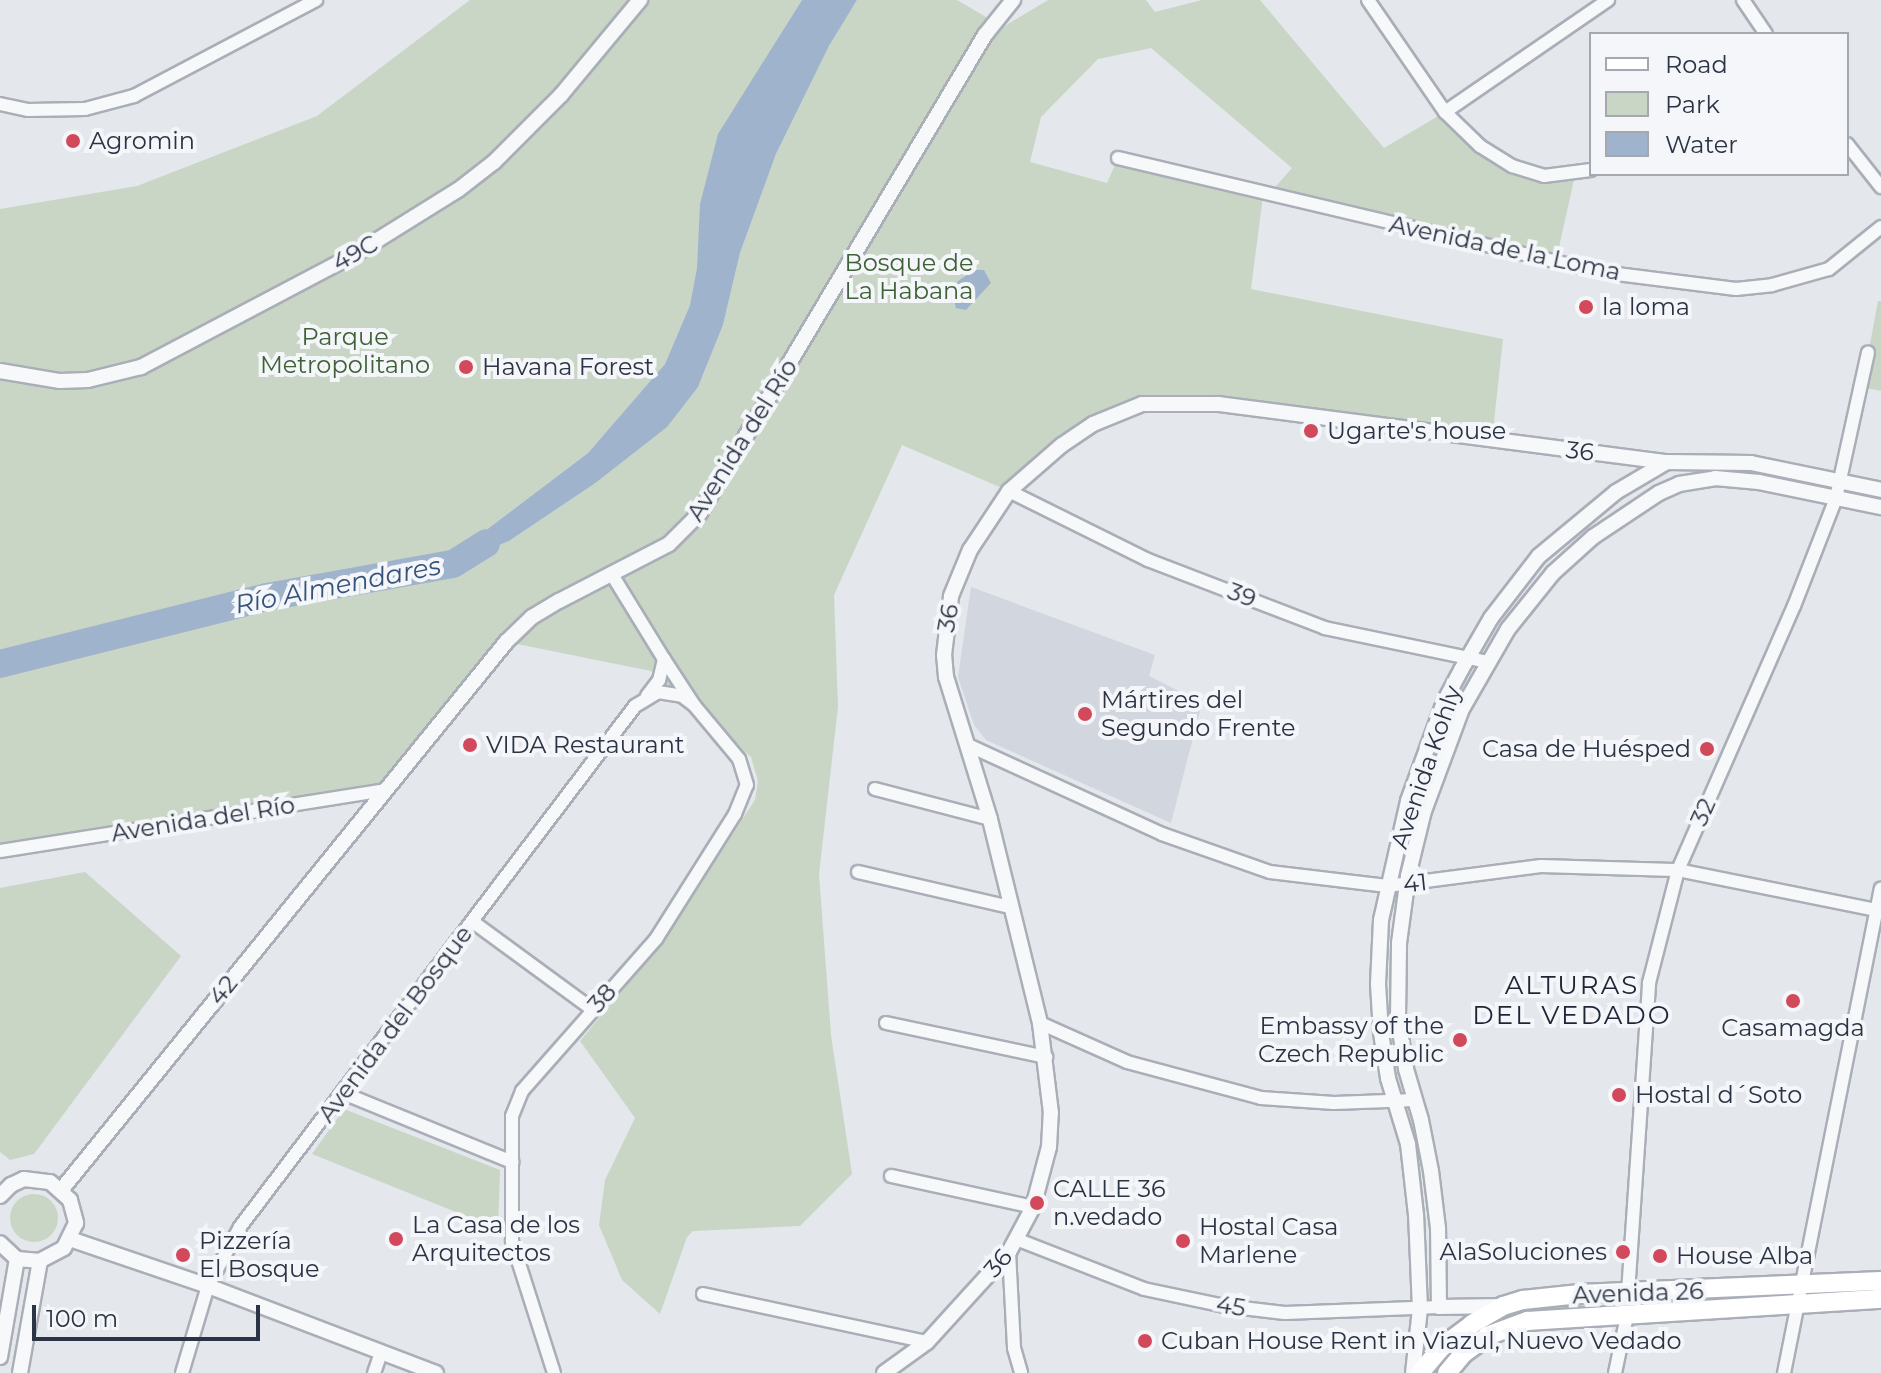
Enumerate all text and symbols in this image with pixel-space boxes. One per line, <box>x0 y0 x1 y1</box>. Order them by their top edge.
legend <box>1589 32 1849 176</box>
text: Road <box>1665 50 1728 79</box>
text: Park <box>1665 90 1720 119</box>
place label: Agromin <box>89 127 195 155</box>
text: Water <box>1665 130 1738 159</box>
marker: Agromin <box>64 132 82 150</box>
street label: Avenida de la Loma <box>1387 209 1623 287</box>
street label: 49C <box>327 229 383 277</box>
park label: Bosque de La Habana <box>845 249 973 305</box>
place label: la loma <box>1602 293 1690 321</box>
marker: la loma <box>1577 298 1595 316</box>
park label: Parque Metropolitano <box>260 323 430 379</box>
place label: Havana Forest <box>482 353 654 381</box>
street label: Avenida del Río <box>681 354 803 526</box>
marker: Havana Forest <box>457 358 475 376</box>
place label: Ugarte's house <box>1327 417 1506 445</box>
marker: Ugarte's house <box>1302 422 1320 440</box>
street label: 36 <box>1564 435 1596 467</box>
water label: Río Almendares <box>232 551 444 621</box>
street label: 39 <box>1224 577 1260 613</box>
street label: 36 <box>931 602 965 634</box>
street label: Avenida Kohly <box>1385 682 1467 852</box>
place label: Mártires del Segundo Frente <box>1101 686 1295 742</box>
marker: Mártires del Segundo Frente <box>1076 705 1094 723</box>
place label: VIDA Restaurant <box>486 731 685 759</box>
place label: Casa de Huésped <box>1482 735 1691 763</box>
marker: VIDA Restaurant <box>461 736 479 754</box>
marker: Casa de Huésped <box>1698 740 1716 758</box>
street label: Avenida del Río <box>109 790 297 848</box>
street label: 32 <box>1684 794 1722 830</box>
street label: 41 <box>1402 867 1428 899</box>
street label: Avenida del Bosque <box>312 920 478 1128</box>
street label: 42 <box>203 969 243 1011</box>
district label: ALTURAS DEL VEDADO <box>1472 970 1672 1032</box>
street label: 38 <box>582 978 622 1018</box>
marker: Casamagda <box>1784 992 1802 1010</box>
place label: Embassy of the Czech Republic <box>1258 1012 1444 1068</box>
place label: Casamagda <box>1721 1014 1865 1042</box>
marker: Embassy of the Czech Republic <box>1451 1031 1469 1049</box>
place label: Hostal d´Soto <box>1635 1081 1802 1109</box>
marker: Hostal d´Soto <box>1610 1086 1628 1104</box>
place label: CALLE 36 n.vedado <box>1053 1175 1166 1231</box>
marker: CALLE 36 n.vedado <box>1028 1194 1046 1212</box>
place label: La Casa de los Arquitectos <box>412 1211 580 1267</box>
place label: Hostal Casa Marlene <box>1199 1213 1338 1269</box>
place label: Pizzería El Bosque <box>199 1227 320 1283</box>
marker: La Casa de los Arquitectos <box>387 1230 405 1248</box>
marker: Hostal Casa Marlene <box>1174 1232 1192 1250</box>
place label: AlaSoluciones <box>1440 1238 1607 1266</box>
place label: House Alba <box>1676 1242 1813 1270</box>
street label: 36 <box>978 1243 1018 1283</box>
marker: AlaSoluciones <box>1614 1243 1632 1261</box>
marker: Pizzería El Bosque <box>174 1246 192 1264</box>
marker: House Alba <box>1651 1247 1669 1265</box>
street label: Avenida 26 <box>1572 1276 1704 1310</box>
scale bar <box>36 1289 264 1339</box>
street label: 45 <box>1214 1289 1248 1323</box>
text: 100 m <box>46 1304 118 1333</box>
place label: Cuban House Rent in Viazul, Nuevo Vedado <box>1161 1327 1682 1355</box>
marker: Cuban House Rent in Viazul, Nuevo Vedado <box>1136 1332 1154 1350</box>

